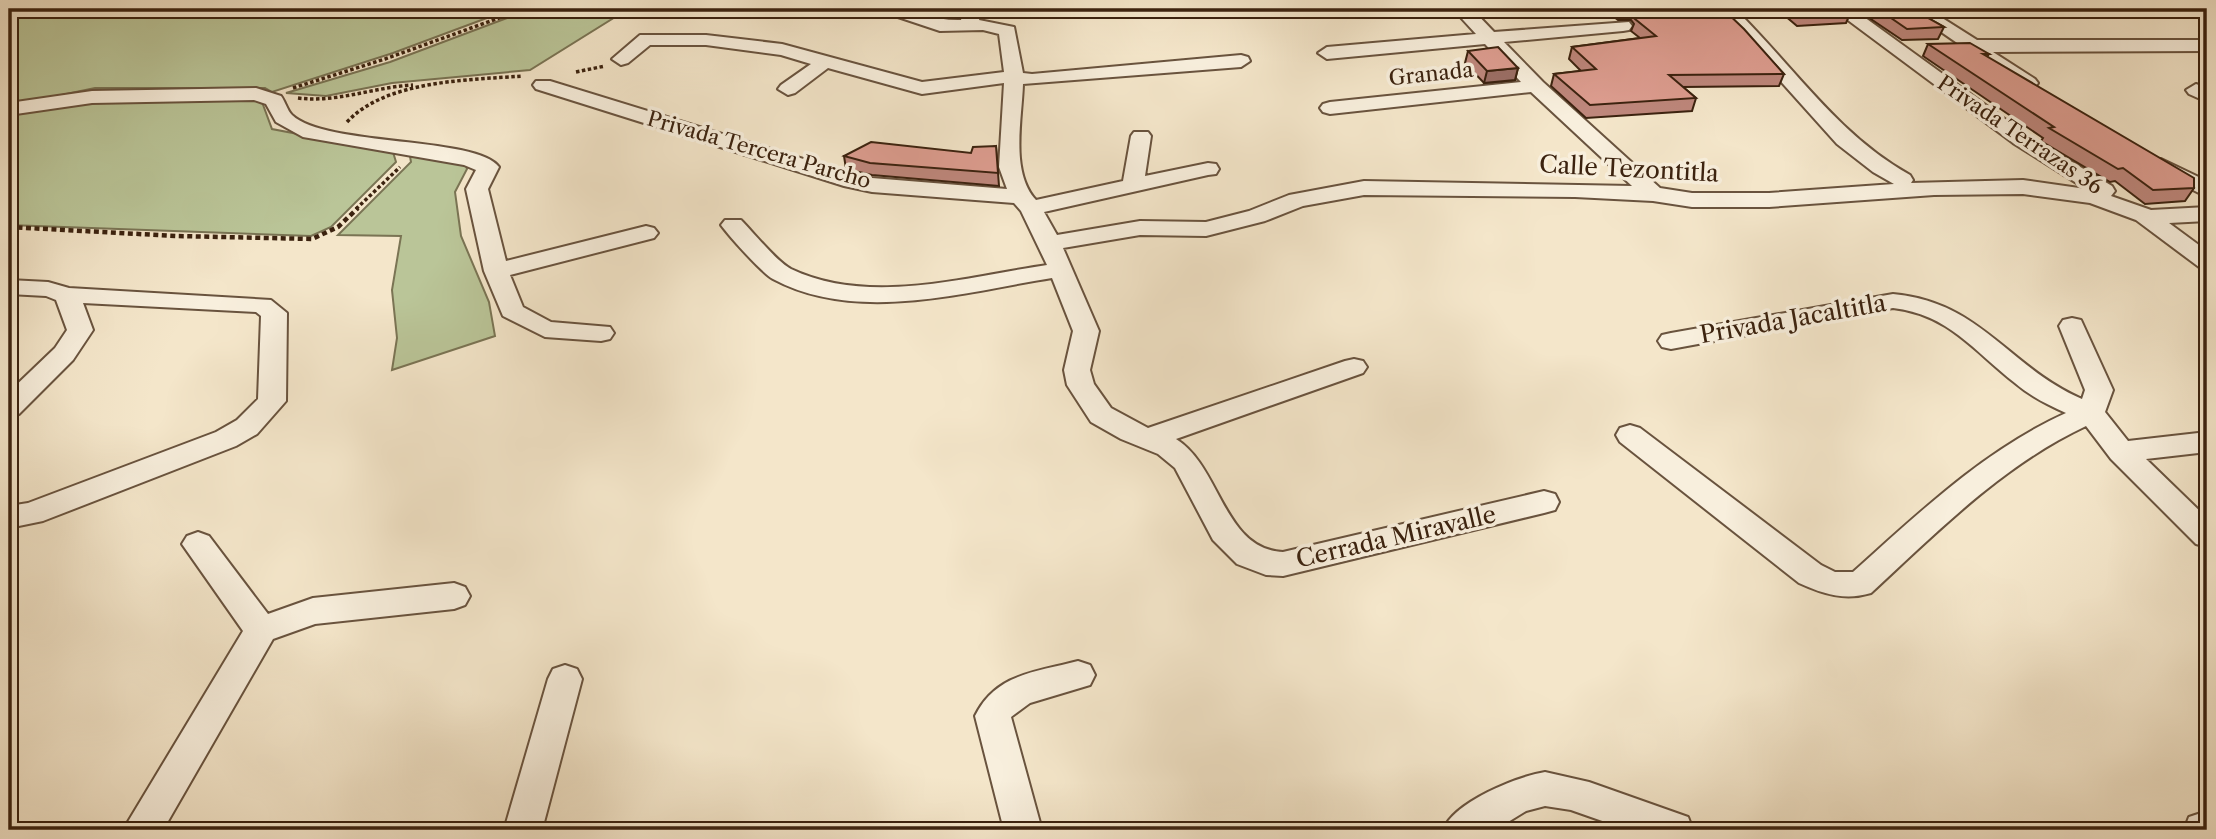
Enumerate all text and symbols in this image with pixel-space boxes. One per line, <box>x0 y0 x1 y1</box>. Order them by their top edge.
street label: Granada <box>1387 57 1475 90</box>
street label: Privada Terrazas 36 <box>1933 70 2108 199</box>
street label: Privada Tercera Parcho <box>644 106 874 193</box>
street label: Calle Tezontitla <box>1538 149 1720 188</box>
street label: Privada Jacaltitla <box>1698 288 1889 349</box>
street label: Cerrada Miravalle <box>1293 499 1499 574</box>

